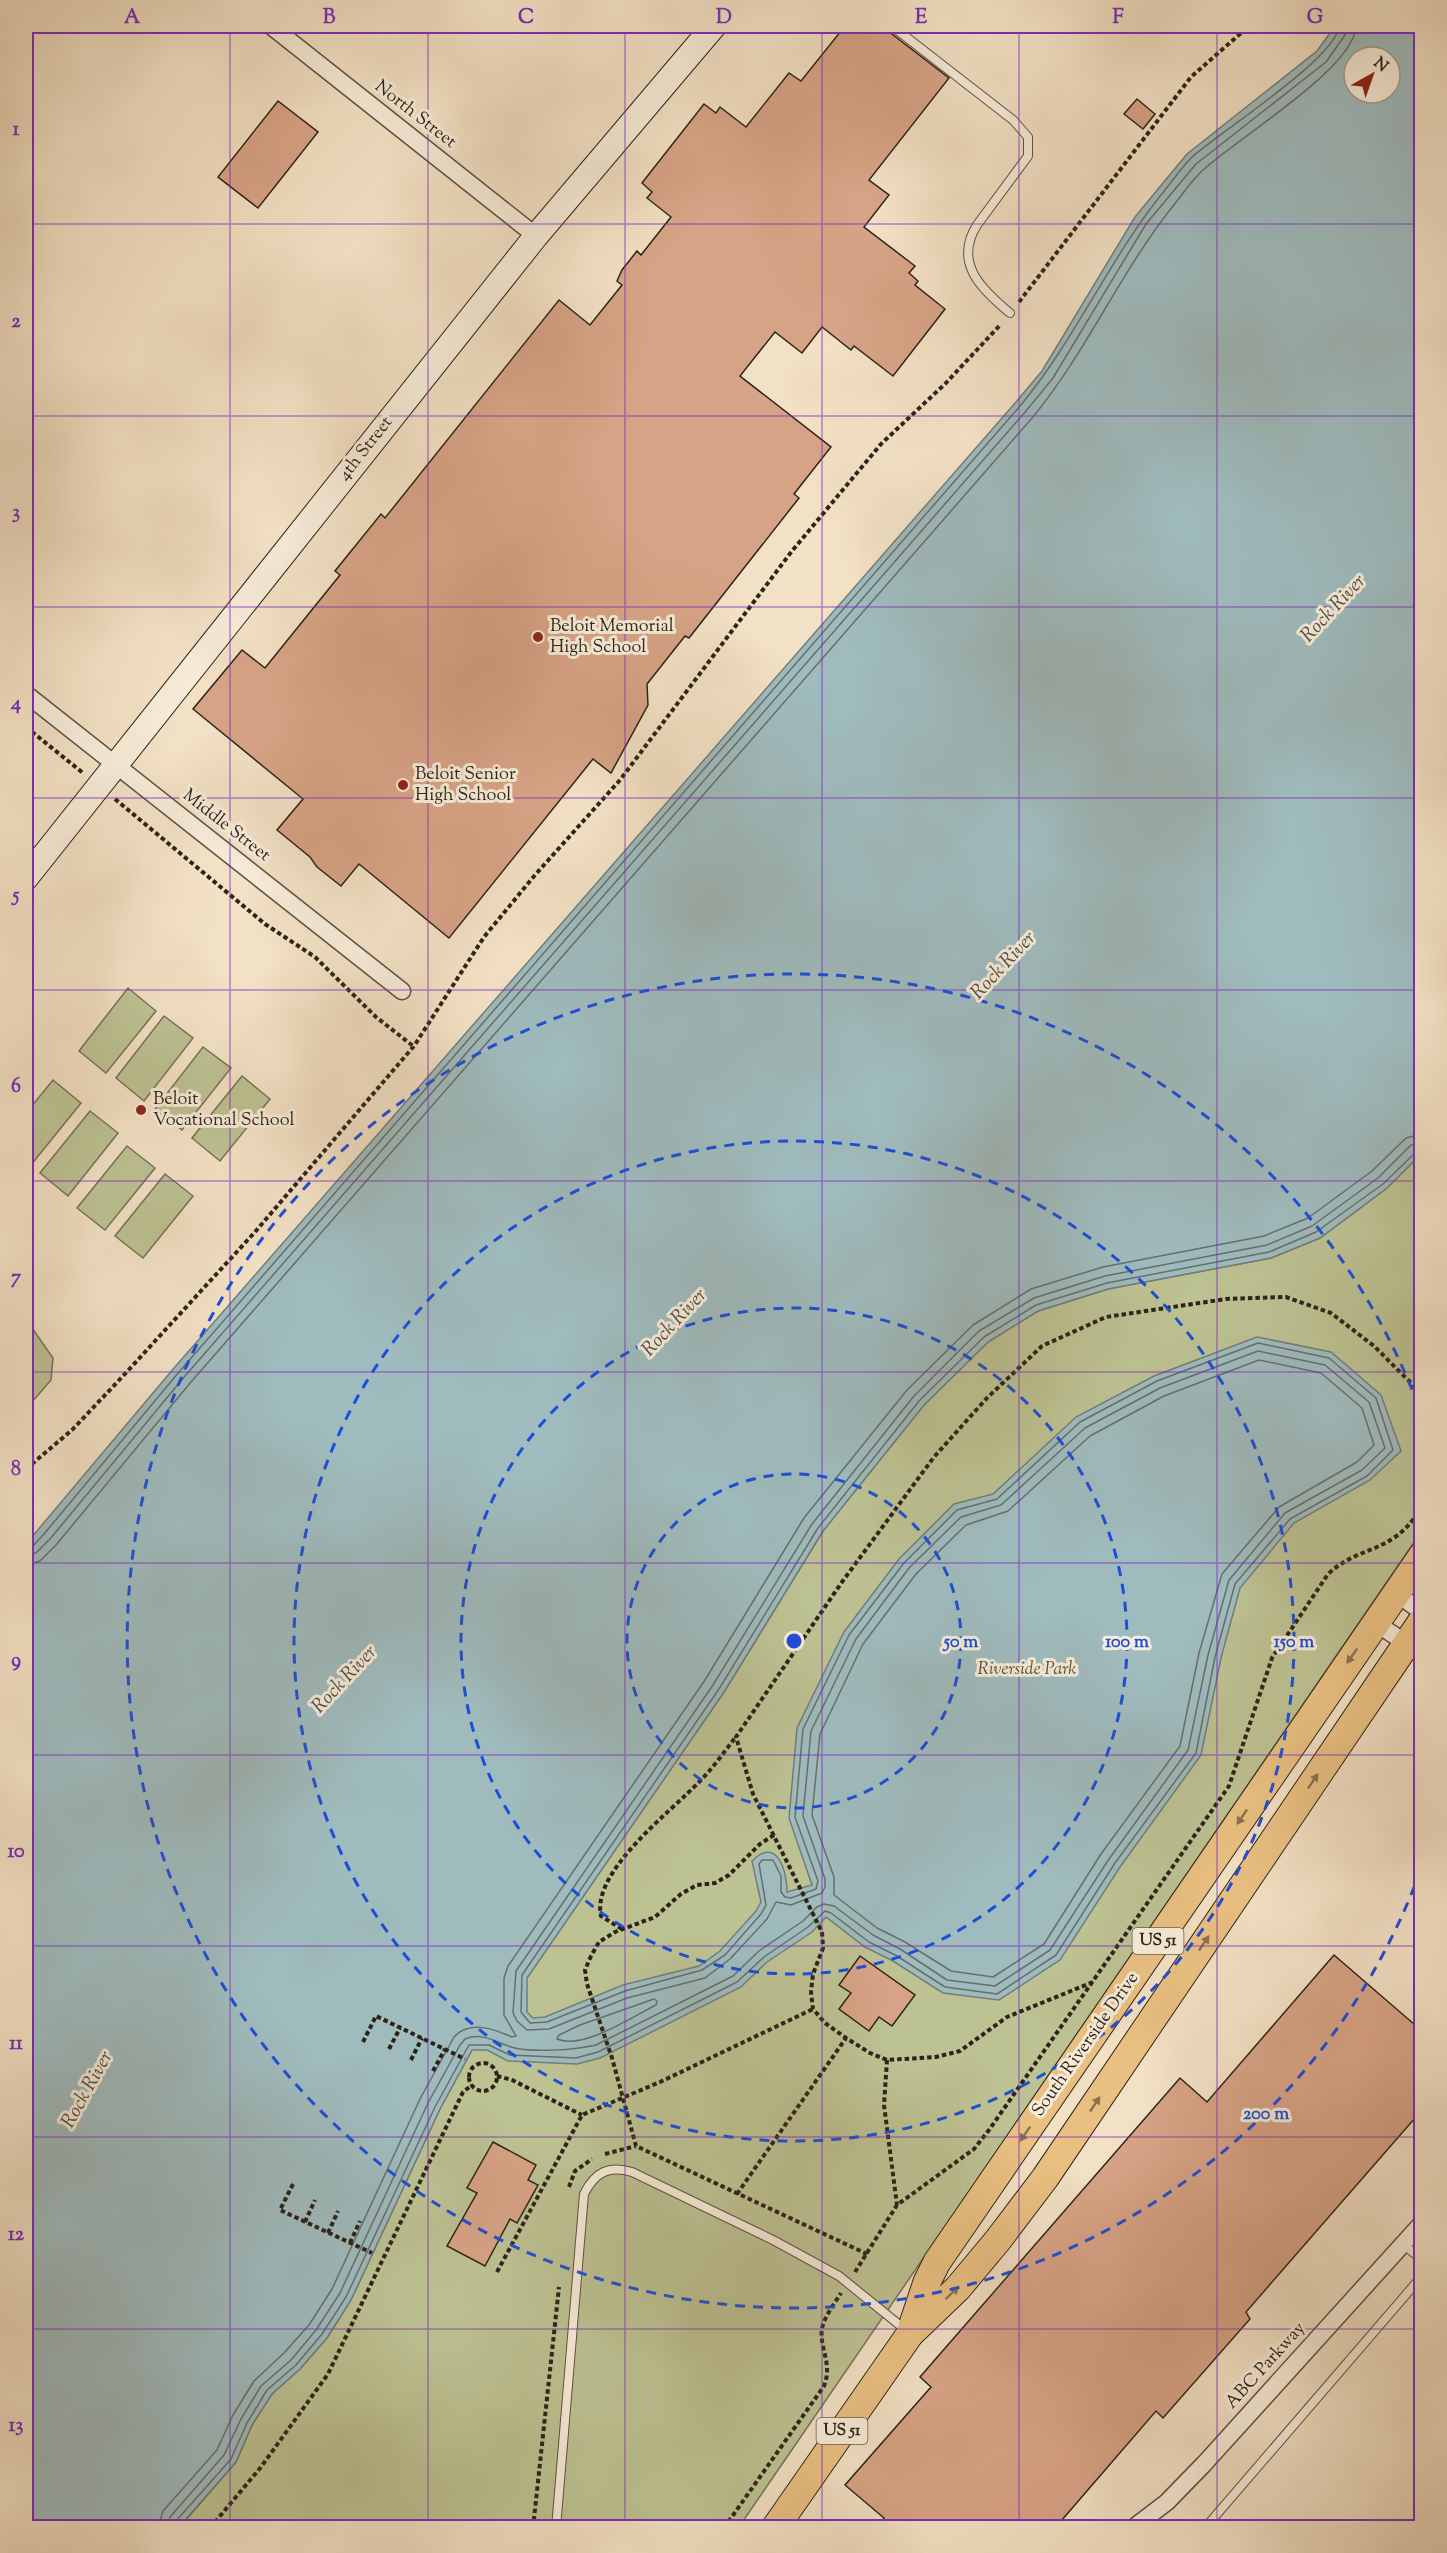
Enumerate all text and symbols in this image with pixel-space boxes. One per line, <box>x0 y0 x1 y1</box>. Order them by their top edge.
text: A <box>124 4 141 33</box>
text: B <box>323 4 336 33</box>
text: C <box>518 4 534 33</box>
text: D <box>716 4 732 33</box>
text: E <box>915 4 928 33</box>
text: F <box>1112 4 1124 33</box>
text: G <box>1307 4 1324 33</box>
north arrow <box>1342 45 1402 105</box>
text: N <box>1368 53 1392 78</box>
street label: North Street <box>368 75 462 155</box>
text: 1 <box>13 116 20 145</box>
text: 2 <box>11 308 21 337</box>
street label: 4th Street <box>332 411 400 487</box>
text: 3 <box>12 499 20 528</box>
water label: Rock River <box>1295 568 1373 650</box>
place label: Beloit Memorial High School <box>550 614 674 661</box>
marker: Beloit Memorial High School <box>531 630 545 644</box>
text: 4 <box>10 690 21 719</box>
place label: Beloit Senior High School <box>415 762 516 809</box>
marker: Beloit Senior High School <box>396 778 410 792</box>
street label: Middle Street <box>177 783 275 869</box>
text: 5 <box>11 882 20 911</box>
water label: Rock River <box>965 925 1043 1007</box>
text: 6 <box>11 1073 21 1102</box>
place label: Beloit Vocational School <box>153 1087 294 1134</box>
marker: Beloit Vocational School <box>134 1103 148 1117</box>
text: 7 <box>11 1264 22 1293</box>
water label: Rock River <box>636 1282 714 1364</box>
text: 8 <box>11 1456 21 1485</box>
text: 50 m <box>942 1630 978 1656</box>
text: 100 m <box>1105 1630 1149 1656</box>
text: 150 m <box>1274 1630 1314 1656</box>
centre of rings <box>784 1631 804 1651</box>
water label: Rock River <box>306 1639 384 1721</box>
text: 9 <box>11 1647 21 1676</box>
one-way arrow <box>1346 1648 1358 1664</box>
park label: Riverside Park <box>978 1657 1076 1683</box>
one-way arrow <box>1307 1773 1318 1789</box>
one-way arrow <box>1236 1809 1248 1825</box>
text: 10 <box>7 1838 25 1867</box>
road number: US 51 <box>1132 1928 1184 1954</box>
one-way arrow <box>1198 1935 1209 1951</box>
street label: South Riverside Drive <box>1026 1967 1146 2123</box>
text: 11 <box>9 2030 23 2059</box>
water label: Rock River <box>55 2046 121 2134</box>
one-way arrow <box>1089 2097 1101 2113</box>
text: 200 m <box>1243 2102 1289 2128</box>
one-way arrow <box>1019 2125 1031 2141</box>
text: 12 <box>8 2221 25 2250</box>
one-way arrow <box>945 2286 960 2300</box>
street label: ABC Parkway <box>1220 2317 1312 2415</box>
text: 13 <box>9 2412 23 2441</box>
road number: US 51 <box>816 2418 868 2444</box>

